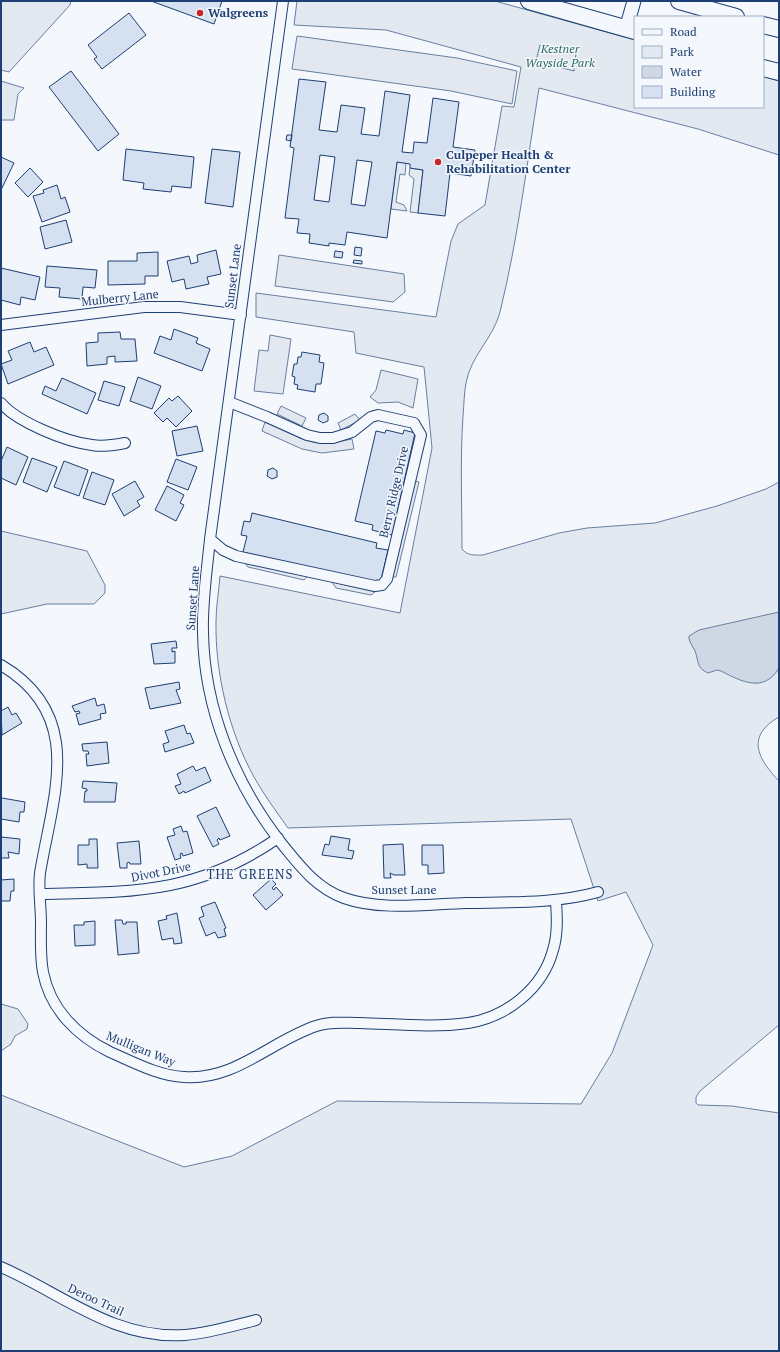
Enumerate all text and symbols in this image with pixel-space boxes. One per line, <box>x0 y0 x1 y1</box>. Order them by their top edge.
place label: Walgreens <box>208 5 269 20</box>
marker: Walgreens <box>195 8 205 18</box>
legend <box>634 16 764 108</box>
text: Road <box>670 24 697 39</box>
park label: Kestner Wayside Park <box>525 41 595 70</box>
text: Park <box>670 44 695 59</box>
text: Water <box>670 64 702 79</box>
text: Building <box>670 84 716 99</box>
place label: Culpeper Health & Rehabilitation Center <box>446 147 571 176</box>
marker: Culpeper Health & Rehabilitation Center <box>433 157 443 167</box>
street label: Sunset Lane <box>221 243 244 309</box>
street label: Mulberry Lane <box>81 286 159 309</box>
street label: Berry Ridge Drive <box>376 445 411 539</box>
street label: Sunset Lane <box>183 565 202 631</box>
street label: Divot Drive <box>130 858 192 885</box>
district label: THE GREENS <box>206 865 294 883</box>
street label: Sunset Lane <box>372 882 436 897</box>
street label: Mulligan Way <box>104 1028 179 1070</box>
street label: Deroo Trail <box>66 1280 127 1319</box>

